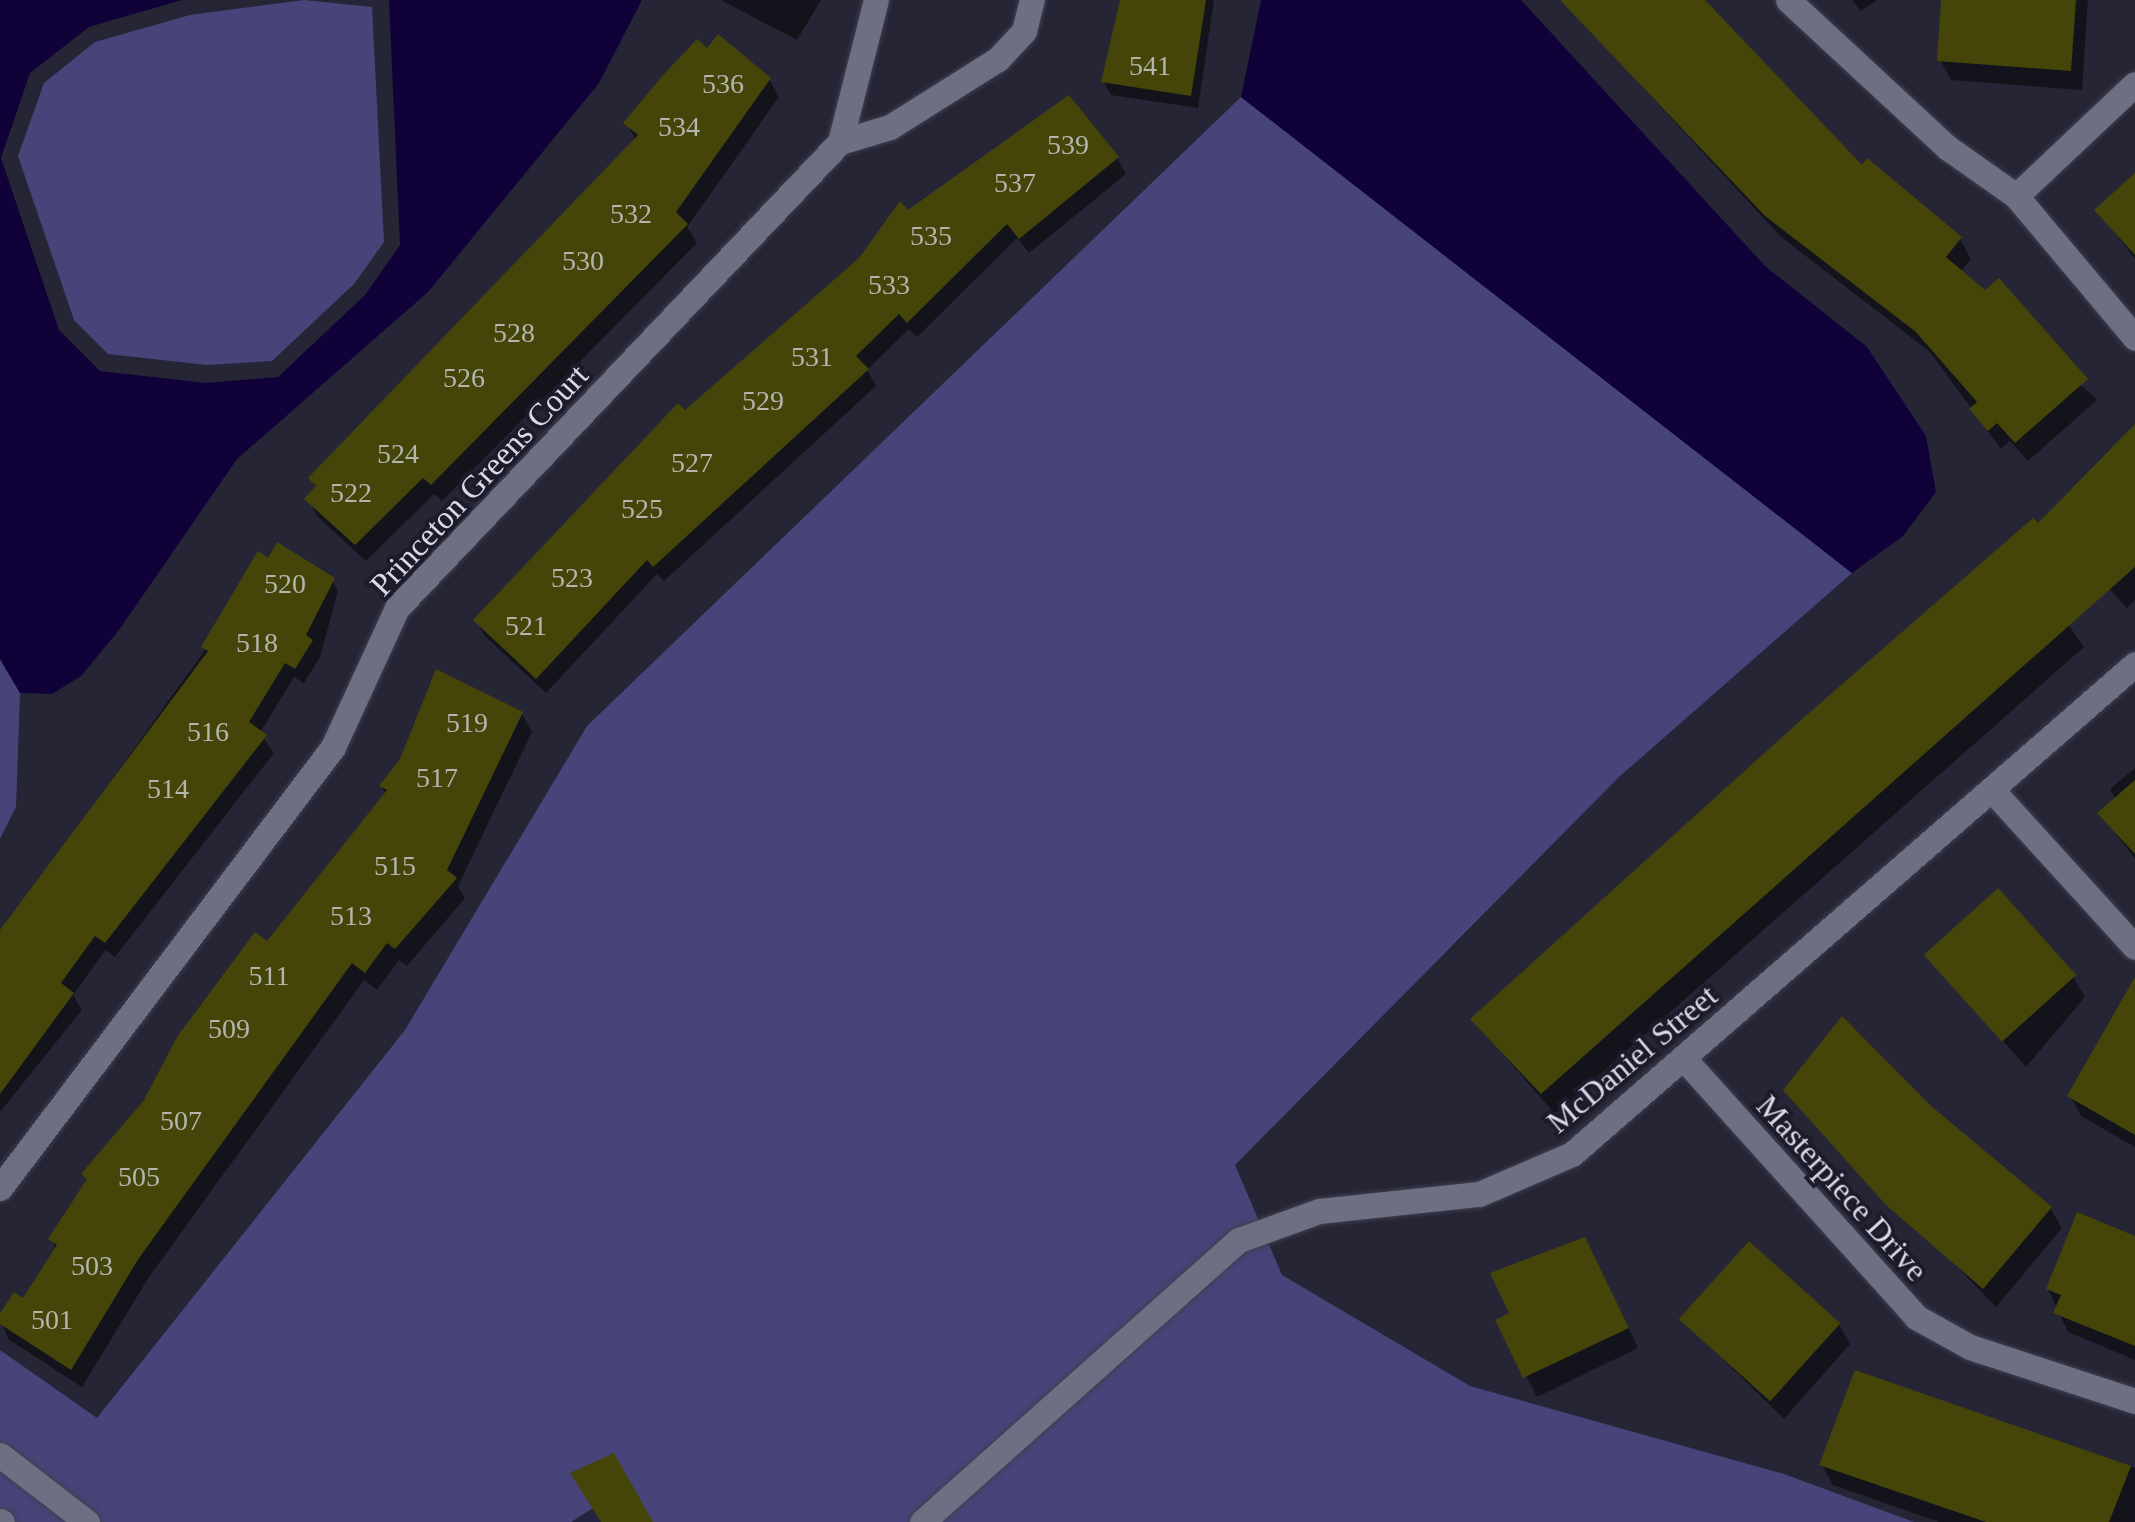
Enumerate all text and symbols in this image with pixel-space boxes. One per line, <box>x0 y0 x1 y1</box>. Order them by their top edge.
house number: 541 <box>1129 49 1171 83</box>
house number: 536 <box>702 67 744 101</box>
house number: 534 <box>658 110 700 144</box>
house number: 539 <box>1047 128 1089 162</box>
house number: 537 <box>994 166 1036 200</box>
house number: 532 <box>610 197 652 231</box>
house number: 535 <box>910 219 952 253</box>
house number: 530 <box>562 244 604 278</box>
house number: 533 <box>868 268 910 302</box>
house number: 528 <box>493 316 535 350</box>
house number: 531 <box>791 340 833 374</box>
street label: Princeton Greens Court <box>362 356 596 604</box>
house number: 526 <box>443 361 485 395</box>
house number: 529 <box>742 384 784 418</box>
house number: 524 <box>377 437 419 471</box>
house number: 527 <box>671 446 713 480</box>
house number: 522 <box>330 476 372 510</box>
house number: 525 <box>621 492 663 526</box>
house number: 523 <box>551 561 593 595</box>
house number: 520 <box>264 567 306 601</box>
house number: 521 <box>505 609 547 643</box>
house number: 518 <box>236 626 278 660</box>
house number: 519 <box>446 706 488 740</box>
house number: 516 <box>187 715 229 749</box>
house number: 517 <box>416 761 458 795</box>
house number: 514 <box>147 772 189 806</box>
house number: 515 <box>374 849 416 883</box>
house number: 513 <box>330 899 372 933</box>
house number: 511 <box>249 959 289 993</box>
street label: McDaniel Street <box>1539 977 1725 1141</box>
house number: 509 <box>208 1012 250 1046</box>
street label: Masterpiece Drive <box>1748 1087 1936 1289</box>
house number: 507 <box>160 1104 202 1138</box>
house number: 505 <box>118 1160 160 1194</box>
house number: 503 <box>71 1249 113 1283</box>
house number: 501 <box>31 1303 73 1337</box>

